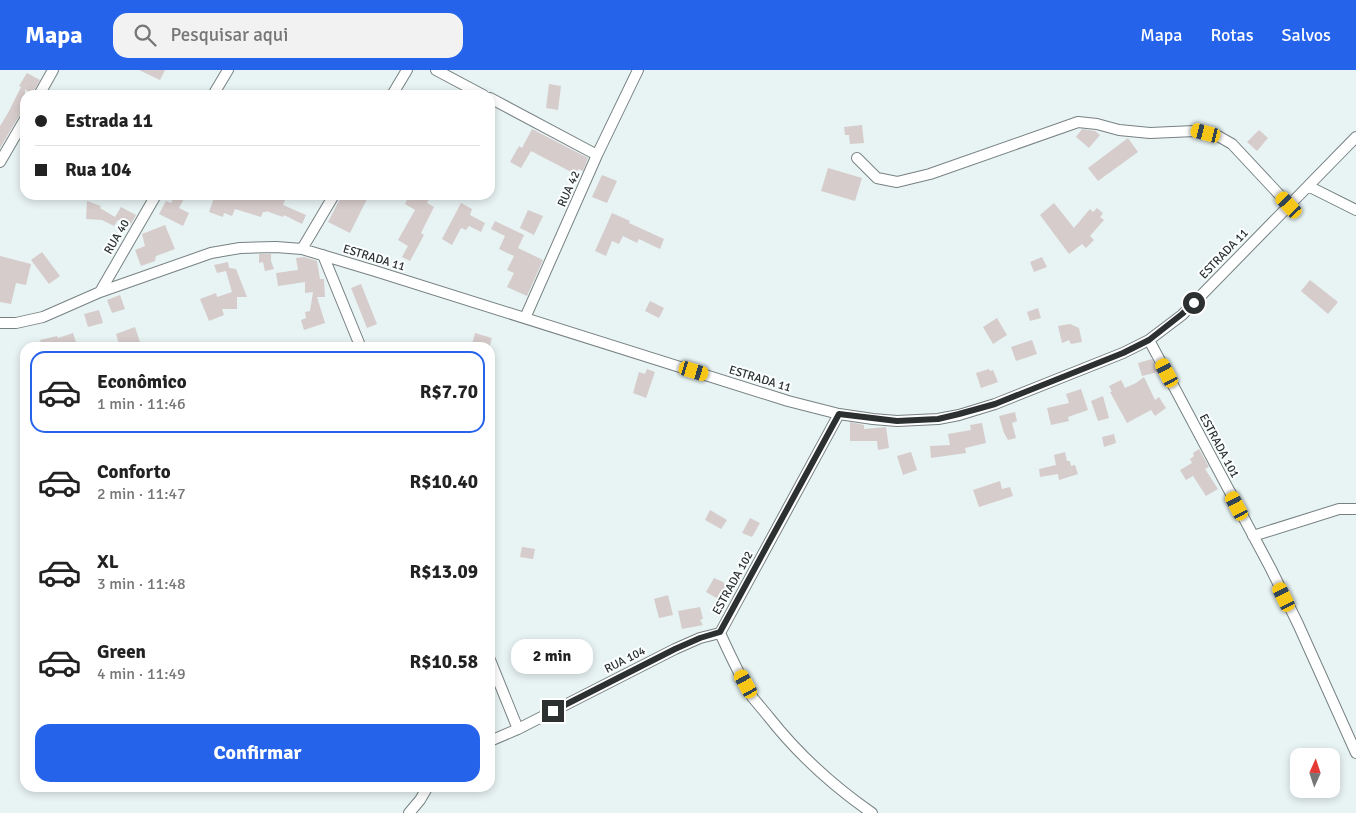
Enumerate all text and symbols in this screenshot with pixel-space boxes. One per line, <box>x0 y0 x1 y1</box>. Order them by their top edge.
search box <box>113 13 463 58</box>
text: Mapa <box>25 20 83 50</box>
icon: search <box>131 21 159 49</box>
text: Pesquisar aqui <box>171 23 288 47</box>
text: Mapa <box>1140 24 1183 46</box>
text: Rotas <box>1211 24 1254 46</box>
text: Salvos <box>1282 24 1331 46</box>
text: Estrada 11 <box>65 109 153 133</box>
car <box>1189 122 1222 144</box>
text: Rua 104 <box>65 158 131 182</box>
street label: RUA 42 <box>554 169 584 209</box>
car <box>1273 189 1304 221</box>
street label: RUA 40 <box>101 217 133 257</box>
street label: ESTRADA 11 <box>1196 226 1252 282</box>
street label: ESTRADA 11 <box>341 241 407 275</box>
route start <box>1183 292 1205 314</box>
car <box>1153 356 1180 390</box>
car <box>677 359 710 383</box>
street label: ESTRADA 11 <box>727 362 793 396</box>
icon: car <box>37 370 82 415</box>
text: Econômico <box>97 370 187 394</box>
text: R$7.70 <box>420 380 478 404</box>
text: 1 min · 11:46 <box>97 394 186 414</box>
street label: ESTRADA 101 <box>1196 411 1242 481</box>
icon: car <box>37 460 82 505</box>
text: Conforto <box>97 460 171 484</box>
text: R$10.40 <box>410 470 478 494</box>
text: 2 min · 11:47 <box>97 484 186 504</box>
car <box>1223 489 1250 523</box>
street label: ESTRADA 102 <box>709 548 757 618</box>
icon: car <box>37 550 82 595</box>
text: XL <box>97 550 119 574</box>
text: R$13.09 <box>410 560 478 584</box>
text: 3 min · 11:48 <box>97 574 186 594</box>
car <box>1270 580 1297 614</box>
callout: 2 min <box>512 638 594 674</box>
icon: car <box>37 640 82 685</box>
text: Green <box>97 640 146 664</box>
street label: RUA 104 <box>602 643 649 677</box>
text: 2 min <box>533 646 571 666</box>
text: R$10.58 <box>410 650 478 674</box>
text: 4 min · 11:49 <box>97 664 186 684</box>
car <box>732 667 759 701</box>
route end <box>542 700 564 722</box>
button: Confirmar <box>35 724 480 782</box>
north arrow <box>1290 748 1340 798</box>
map controls <box>1290 748 1340 798</box>

